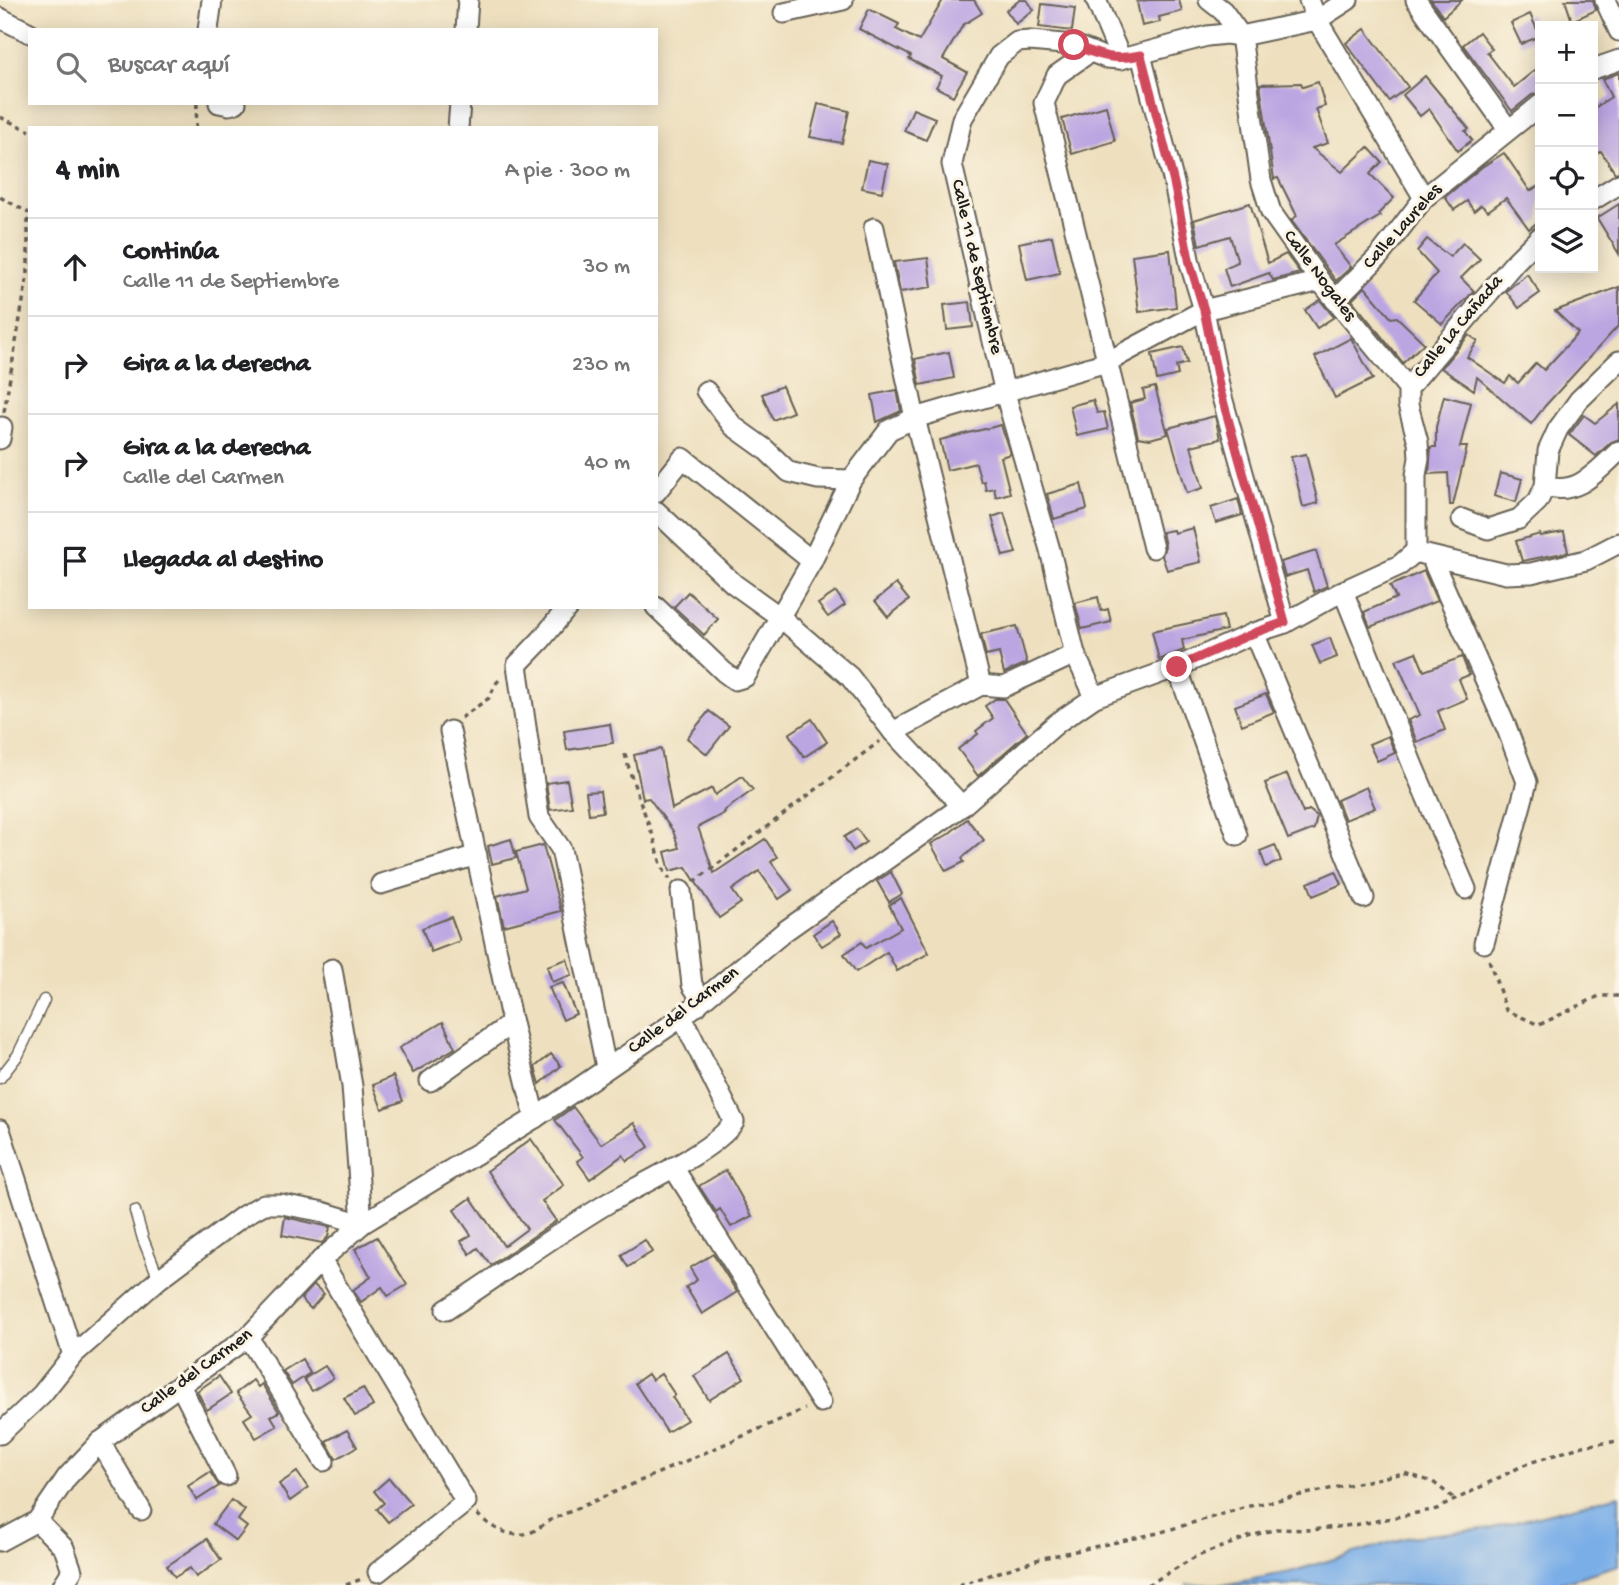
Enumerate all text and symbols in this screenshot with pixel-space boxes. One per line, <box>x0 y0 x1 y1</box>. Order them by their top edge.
map controls <box>1535 21 1598 273</box>
button: + <box>1535 21 1598 84</box>
search box <box>28 28 658 105</box>
route start <box>1058 29 1089 60</box>
icon: search <box>52 48 90 86</box>
text: Buscar aquí <box>108 51 230 82</box>
button: − <box>1535 84 1598 147</box>
button: locate <box>1535 147 1598 210</box>
text: 4 min <box>56 154 119 189</box>
text: A pie · 300 m <box>505 158 630 185</box>
street label: Calle 11 de Septiembre <box>945 177 1007 357</box>
street label: Calle Laureles <box>1358 179 1448 275</box>
button: layers <box>1535 210 1598 273</box>
street label: Calle Nogales <box>1277 226 1361 327</box>
text: Continúa <box>123 238 218 269</box>
icon: ahead <box>56 248 94 286</box>
text: 30 m <box>583 254 630 281</box>
text: Calle 11 de Septiembre <box>123 269 339 296</box>
street label: Calle La Cañada <box>1409 270 1510 383</box>
icon: right <box>56 346 94 384</box>
text: Gira a la derecha <box>123 350 310 381</box>
text: 230 m <box>572 352 630 379</box>
text: Gira a la derecha <box>123 434 310 465</box>
icon: right <box>56 444 94 482</box>
text: 40 m <box>584 450 630 477</box>
text: Calle del Carmen <box>123 465 284 492</box>
icon: arrive <box>56 542 94 580</box>
text: Llegada al destino <box>123 546 323 577</box>
route end <box>1161 651 1192 682</box>
street label: Calle del Carmen <box>624 962 744 1060</box>
street label: Calle del Carmen <box>136 1324 258 1420</box>

